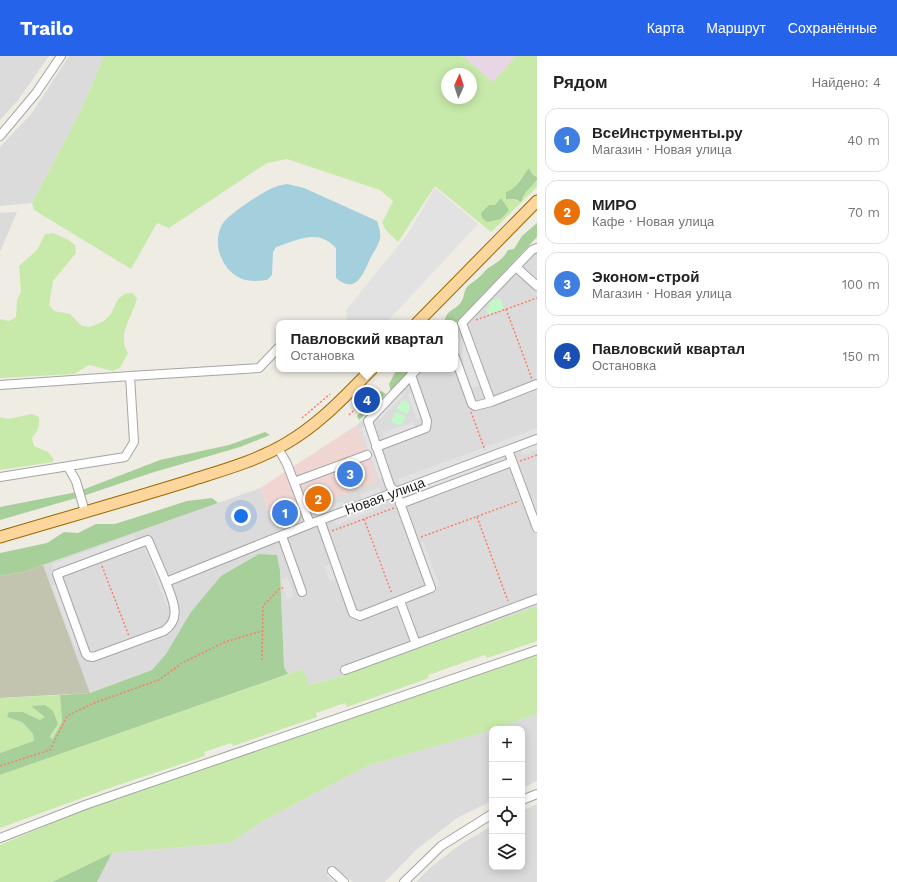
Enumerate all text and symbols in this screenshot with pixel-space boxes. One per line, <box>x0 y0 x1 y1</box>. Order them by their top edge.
text: Trailo <box>20 17 73 40</box>
text: Карта <box>647 20 684 36</box>
text: Маршрут <box>706 20 766 36</box>
text: Сохранённые <box>788 20 877 36</box>
north arrow <box>441 68 477 104</box>
text: Рядом <box>553 72 608 92</box>
text: Найдено: 4 <box>812 75 881 90</box>
text: ВсеИнструменты.ру <box>592 124 742 142</box>
text: 1 <box>564 133 570 148</box>
text: 40 m <box>847 133 880 148</box>
text: Магазин · Новая улица <box>592 142 732 157</box>
text: МИРО <box>592 196 637 214</box>
text: 2 <box>563 205 571 220</box>
text: 70 m <box>848 205 880 220</box>
text: Кафе · Новая улица <box>592 214 714 229</box>
text: Эконом-строй <box>592 268 699 286</box>
text: 3 <box>563 277 571 292</box>
text: 100 m <box>842 277 880 292</box>
text: Магазин · Новая улица <box>592 286 732 301</box>
popup <box>276 320 458 372</box>
text: Павловский квартал <box>290 330 444 348</box>
text: Павловский квартал <box>592 340 745 358</box>
text: Остановка <box>290 348 355 363</box>
text: 4 <box>563 349 571 364</box>
text: 150 m <box>842 349 880 364</box>
text: Остановка <box>592 358 656 373</box>
pin: 4 <box>354 385 380 415</box>
pin: 3 <box>337 459 363 489</box>
street label: Новая улица <box>343 474 427 518</box>
pin: 2 <box>305 484 331 514</box>
pin: 1 <box>272 498 298 528</box>
your location <box>231 506 251 526</box>
map controls <box>489 726 525 870</box>
button: + <box>489 726 525 762</box>
button: − <box>489 762 525 798</box>
button: locate <box>489 798 525 834</box>
button: layers <box>489 834 525 870</box>

